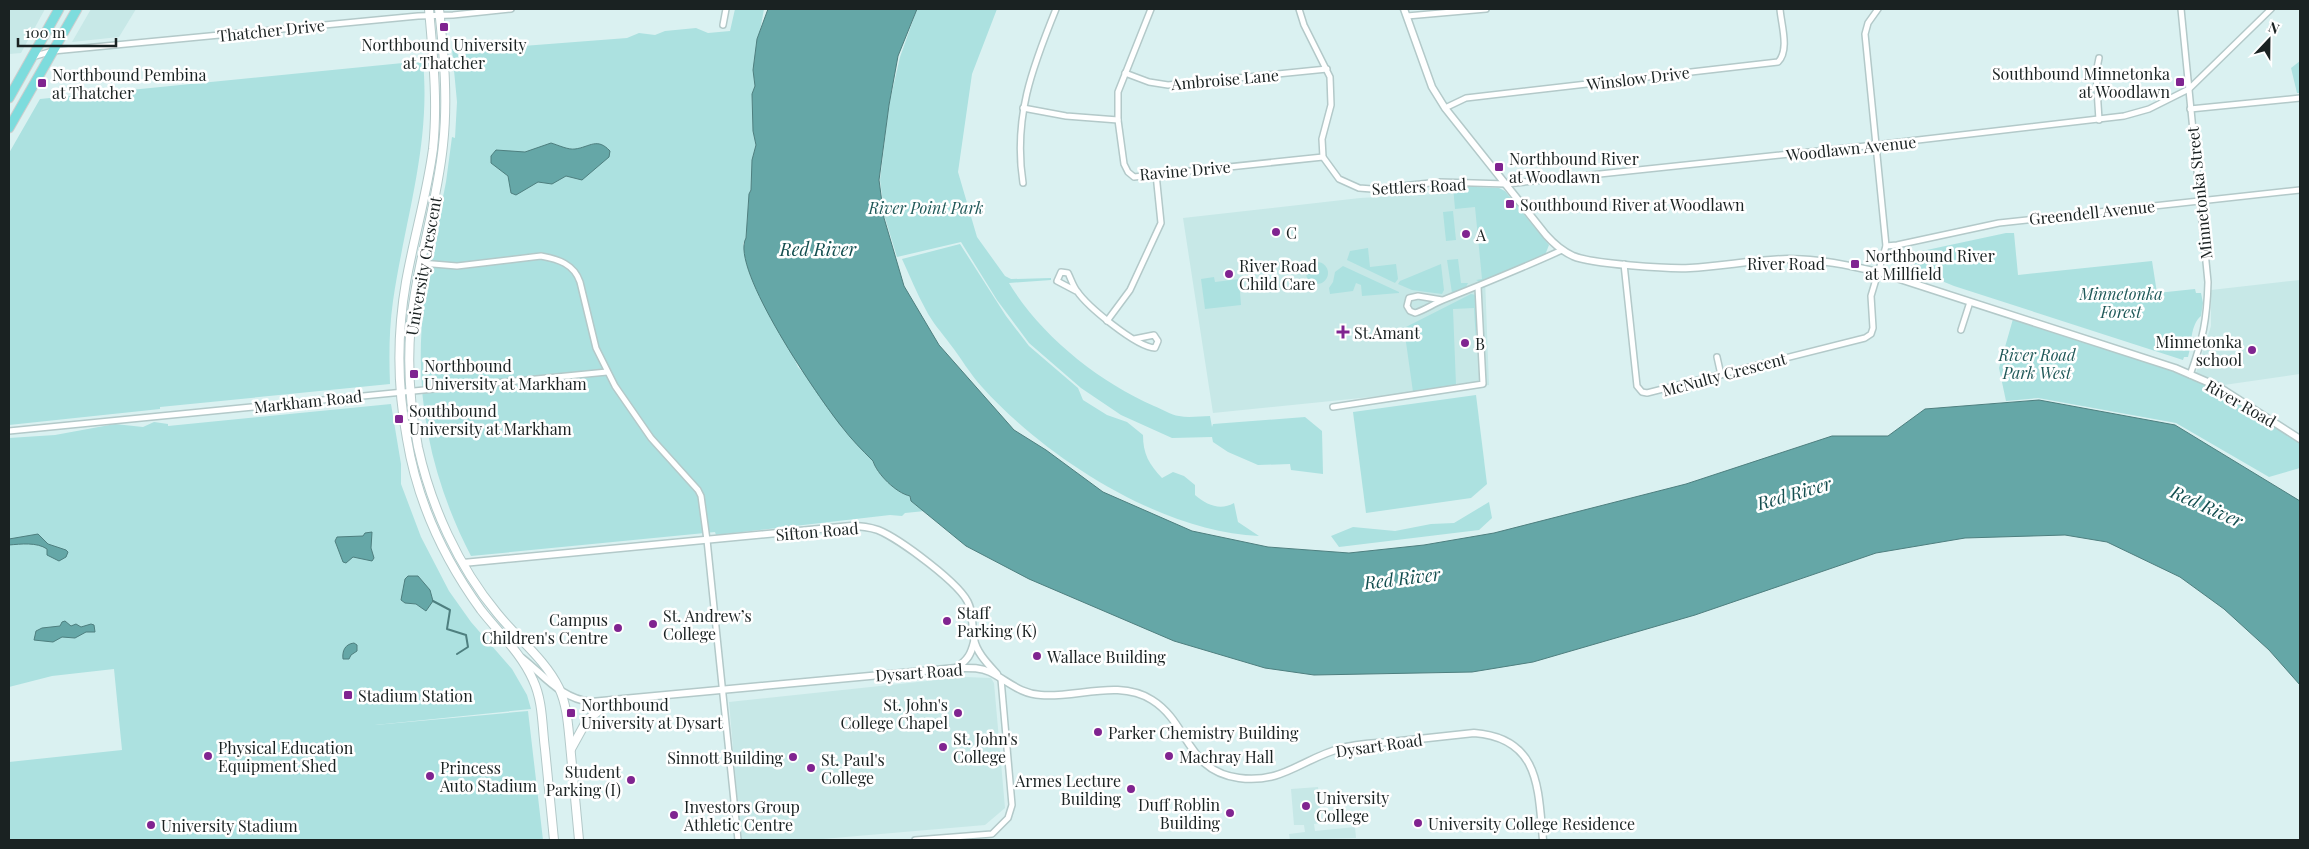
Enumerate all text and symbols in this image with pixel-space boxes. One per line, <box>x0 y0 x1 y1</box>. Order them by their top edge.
street label: Thatcher Drive <box>216 14 326 46</box>
scale bar <box>18 15 115 47</box>
north arrow <box>2244 15 2294 65</box>
text: N <box>2266 17 2282 38</box>
marker: Northbound University at Thatcher <box>438 21 450 33</box>
text: 100 m <box>25 22 66 42</box>
place label: Northbound University at Thatcher <box>361 34 527 73</box>
street label: Winslow Drive <box>1584 61 1691 95</box>
place label: Southbound Minnetonka at Woodlawn <box>1992 63 2170 102</box>
place label: Northbound Pembina at Thatcher <box>52 64 207 103</box>
street label: Ambroise Lane <box>1169 64 1280 94</box>
marker: Southbound Minnetonka at Woodlawn <box>2174 76 2186 88</box>
marker: Northbound Pembina at Thatcher <box>36 77 48 89</box>
street label: Minnetonka Street <box>2182 125 2216 260</box>
street label: Woodlawn Avenue <box>1784 131 1917 165</box>
place label: Northbound River at Woodlawn <box>1509 148 1639 187</box>
street label: Ravine Drive <box>1138 156 1232 184</box>
marker: Northbound River at Woodlawn <box>1493 161 1505 173</box>
street label: Settlers Road <box>1371 173 1467 199</box>
street label: University Crescent <box>400 194 446 337</box>
place label: Southbound River at Woodlawn <box>1520 194 1745 215</box>
street label: Greendell Avenue <box>2028 195 2156 229</box>
park label: River Point Park <box>867 197 984 218</box>
marker: Southbound River at Woodlawn <box>1504 198 1516 210</box>
place label: C <box>1286 222 1297 243</box>
place label: A <box>1475 224 1487 245</box>
marker: C <box>1270 226 1282 238</box>
marker: A <box>1460 228 1472 240</box>
water label: Red River <box>779 237 858 261</box>
place label: Northbound River at Millfield <box>1865 245 1995 284</box>
street label: River Road <box>1747 253 1825 274</box>
place label: River Road Child Care <box>1239 255 1317 294</box>
marker: Northbound River at Millfield <box>1849 258 1861 270</box>
marker: River Road Child Care <box>1223 268 1235 280</box>
park label: Minnetonka Forest <box>2078 283 2163 322</box>
place label: St.Amant <box>1354 322 1420 343</box>
marker: St.Amant <box>1336 325 1350 339</box>
place label: Minnetonka school <box>2156 331 2242 370</box>
place label: B <box>1475 333 1485 354</box>
marker: B <box>1459 337 1471 349</box>
park label: River Road Park West <box>1997 344 2077 383</box>
marker: Minnetonka school <box>2246 344 2258 356</box>
street label: McNulty Crescent <box>1660 347 1789 401</box>
place label: Northbound University at Markham <box>424 355 587 394</box>
marker: Northbound University at Markham <box>408 368 420 380</box>
street label: River Road <box>2202 374 2280 432</box>
street label: Markham Road <box>253 385 363 417</box>
place label: Southbound University at Markham <box>409 400 572 439</box>
marker: Southbound University at Markham <box>393 413 405 425</box>
water label: Red River <box>1753 471 1835 515</box>
water label: Red River <box>2166 479 2248 533</box>
street label: Sifton Road <box>775 517 859 545</box>
water label: Red River <box>1362 561 1443 595</box>
place label: Staff Parking (K) <box>957 602 1037 641</box>
place label: St. Andrew’s College <box>663 605 752 644</box>
place label: Campus Children's Centre <box>482 609 608 648</box>
marker: Staff Parking (K) <box>941 615 953 627</box>
marker: St. Andrew’s College <box>647 618 659 630</box>
marker: Campus Children's Centre <box>612 622 624 634</box>
place label: Wallace Building <box>1046 646 1166 667</box>
marker: Wallace Building <box>1031 650 1043 662</box>
street label: Dysart Road <box>875 658 963 686</box>
place label: Stadium Station <box>358 685 473 706</box>
marker: Stadium Station <box>342 689 354 701</box>
place label: Northbound University at Dysart <box>581 694 723 733</box>
place label: St. John's College Chapel <box>841 694 948 733</box>
marker: Northbound University at Dysart <box>565 707 577 719</box>
marker: St. John's College Chapel <box>952 707 964 719</box>
place label: Parker Chemistry Building <box>1108 722 1299 743</box>
marker: Parker Chemistry Building <box>1092 726 1104 738</box>
place label: St. John's College <box>953 728 1018 767</box>
street label: Dysart Road <box>1334 729 1424 761</box>
place label: Physical Education Equipment Shed <box>218 737 354 776</box>
marker: St. John's College <box>937 741 949 753</box>
place label: Machray Hall <box>1179 746 1274 767</box>
place label: Sinnott Building <box>667 747 784 768</box>
place label: St. Paul's College <box>821 749 885 788</box>
marker: Physical Education Equipment Shed <box>202 750 214 762</box>
marker: Machray Hall <box>1163 750 1175 762</box>
marker: Sinnott Building <box>787 751 799 763</box>
place label: Princess Auto Stadium <box>439 757 537 796</box>
place label: Student Parking (I) <box>546 761 621 800</box>
marker: St. Paul's College <box>805 762 817 774</box>
marker: Princess Auto Stadium <box>424 770 436 782</box>
place label: Armes Lecture Building <box>1014 770 1122 809</box>
marker: Student Parking (I) <box>625 774 637 786</box>
marker: Armes Lecture Building <box>1125 783 1137 795</box>
place label: University College <box>1316 787 1389 826</box>
place label: Duff Roblin Building <box>1138 794 1221 833</box>
place label: Investors Group Athletic Centre <box>683 796 800 835</box>
marker: University College <box>1300 800 1312 812</box>
marker: Duff Roblin Building <box>1224 807 1236 819</box>
marker: Investors Group Athletic Centre <box>668 809 680 821</box>
place label: University College Residence <box>1428 813 1635 834</box>
place label: University Stadium <box>161 815 298 836</box>
marker: University College Residence <box>1412 817 1424 829</box>
marker: University Stadium <box>145 819 157 831</box>

